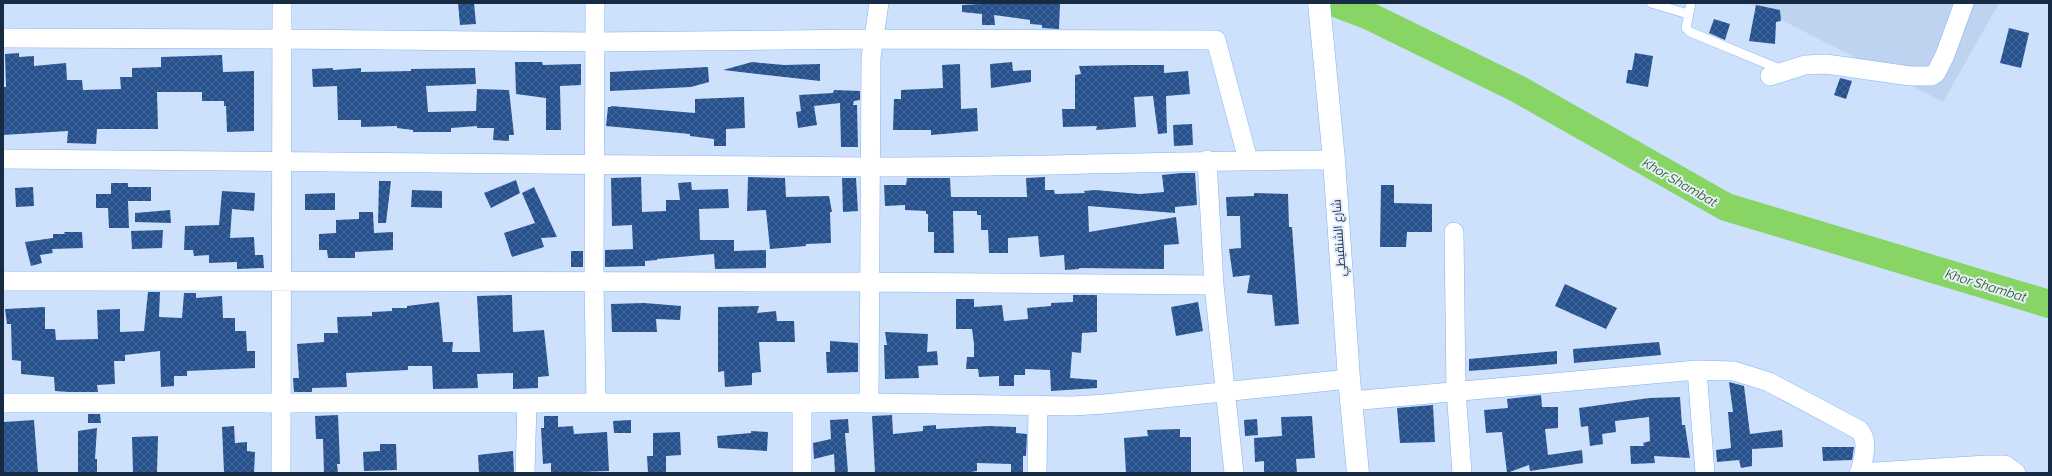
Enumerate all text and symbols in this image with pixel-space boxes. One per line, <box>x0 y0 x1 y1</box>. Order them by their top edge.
water label: Khor Shambat <box>1640 155 1721 210</box>
street label: شارع الشنقيطي <box>1329 199 1352 277</box>
water label: Khor Shambat <box>1944 266 2029 305</box>

